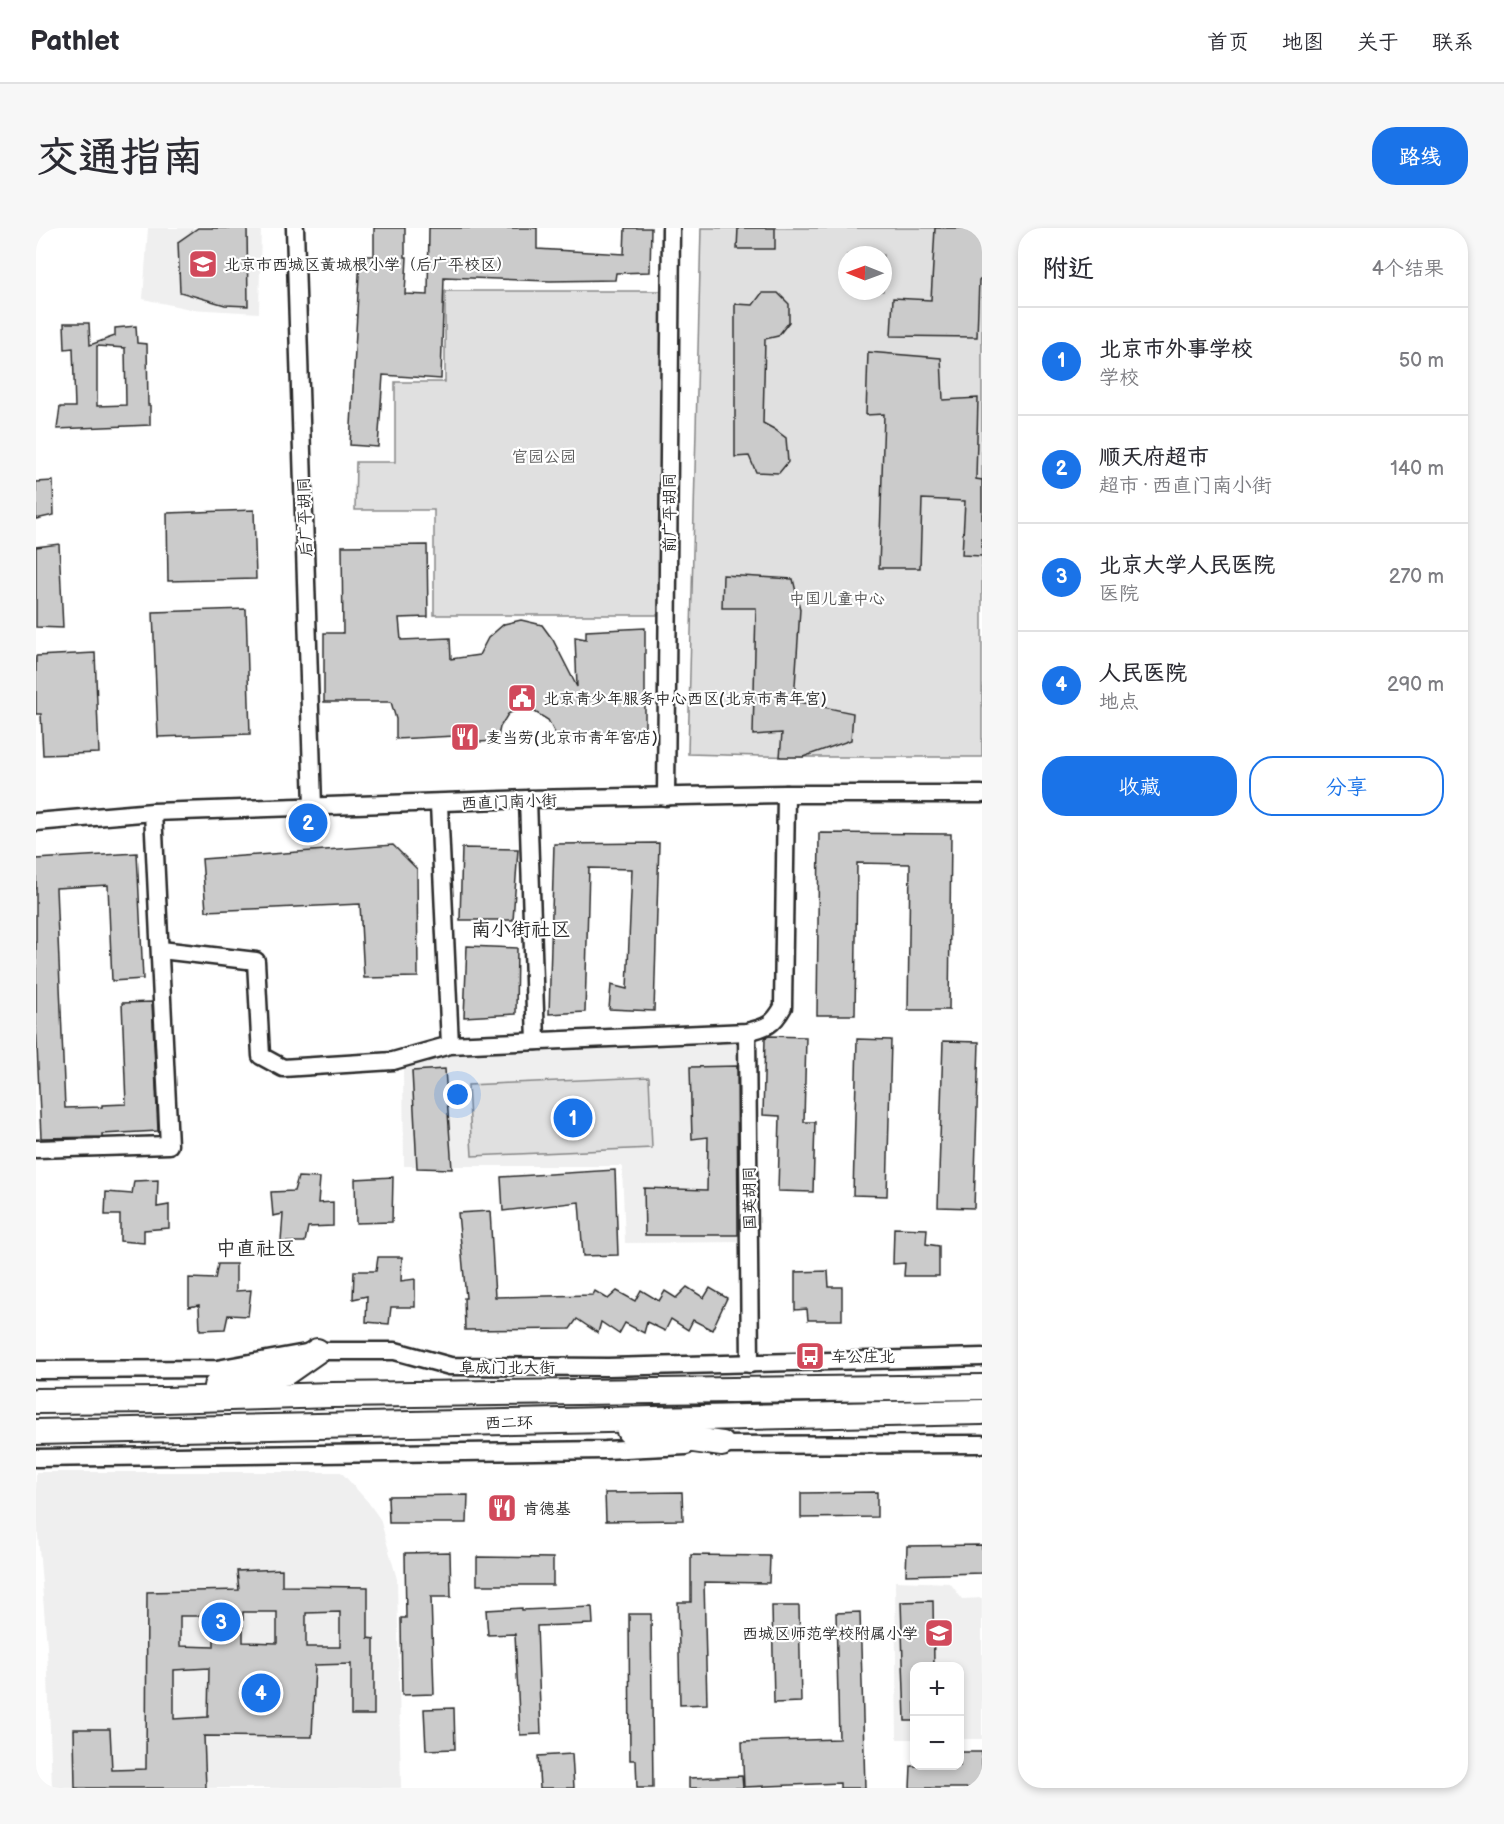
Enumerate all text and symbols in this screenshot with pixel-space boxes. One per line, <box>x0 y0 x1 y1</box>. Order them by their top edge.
text: Pathlet <box>30 25 119 58</box>
text: 首页 <box>1207 30 1249 55</box>
text: 地图 <box>1282 30 1324 55</box>
text: 关于 <box>1357 30 1399 55</box>
text: 联系 <box>1432 30 1474 55</box>
button: 路线 <box>1372 127 1468 185</box>
text: 交通指南 <box>36 133 204 184</box>
north arrow <box>838 246 892 300</box>
school or university icon: 北京市西城区黄城根小学（后广平校区） <box>187 248 219 280</box>
text: 附近 <box>1042 254 1094 285</box>
place label: 北京市西城区黄城根小学（后广平校区） <box>224 256 512 275</box>
text: 4个结果 <box>1372 257 1444 281</box>
text: 北京市外事学校 <box>1099 336 1253 363</box>
text: 1 <box>1057 349 1066 373</box>
text: 50 m <box>1399 349 1444 373</box>
text: 学校 <box>1099 366 1139 390</box>
text: 顺天府超市 <box>1099 444 1209 471</box>
park label: 官园公园 <box>512 448 576 467</box>
text: 2 <box>1056 457 1067 481</box>
text: 140 m <box>1390 457 1444 481</box>
street label: 前广平胡同 <box>661 473 680 553</box>
text: 超市 · 西直门南小街 <box>1099 474 1272 498</box>
street label: 后广平胡同 <box>295 477 316 557</box>
text: 北京大学人民医院 <box>1099 552 1275 579</box>
text: 3 <box>1056 565 1067 589</box>
text: 270 m <box>1389 565 1444 589</box>
text: 医院 <box>1099 582 1139 606</box>
park label: 中国儿童中心 <box>789 590 885 609</box>
text: 人民医院 <box>1099 660 1187 687</box>
text: 4 <box>1056 673 1067 697</box>
text: 290 m <box>1387 673 1444 697</box>
public building icon: 北京青少年服务中心西区(北京市青年宫) <box>506 682 538 714</box>
place label: 北京青少年服务中心西区(北京市青年宫) <box>543 690 827 709</box>
text: 地点 <box>1099 690 1139 714</box>
restaurant icon: 麦当劳(北京市青年宫店) <box>449 721 481 753</box>
place label: 麦当劳(北京市青年宫店) <box>486 729 658 748</box>
button: 收藏 <box>1042 756 1237 816</box>
button: 分享 <box>1249 756 1444 816</box>
street label: 西直门南小街 <box>461 791 557 814</box>
pin: 2 <box>288 800 328 846</box>
district label: 南小街社区 <box>471 918 571 942</box>
your location <box>443 1080 472 1109</box>
pin: 1 <box>554 1096 592 1140</box>
street label: 国英胡同 <box>740 1166 761 1230</box>
district label: 中直社区 <box>216 1237 296 1261</box>
bus stop icon: 车公庄北 <box>794 1340 826 1372</box>
place label: 车公庄北 <box>831 1348 895 1367</box>
street label: 阜成门北大街 <box>459 1359 555 1378</box>
street label: 西二环 <box>485 1414 533 1433</box>
restaurant icon: 肯德基 <box>486 1492 518 1524</box>
place label: 肯德基 <box>523 1500 571 1519</box>
pin: 3 <box>202 1600 240 1644</box>
school or university icon: 西城区师范学校附属小学 <box>923 1617 955 1649</box>
place label: 西城区师范学校附属小学 <box>742 1625 918 1644</box>
map controls <box>910 1662 964 1770</box>
button: + <box>910 1662 964 1716</box>
pin: 4 <box>242 1670 280 1716</box>
button: − <box>910 1716 964 1770</box>

